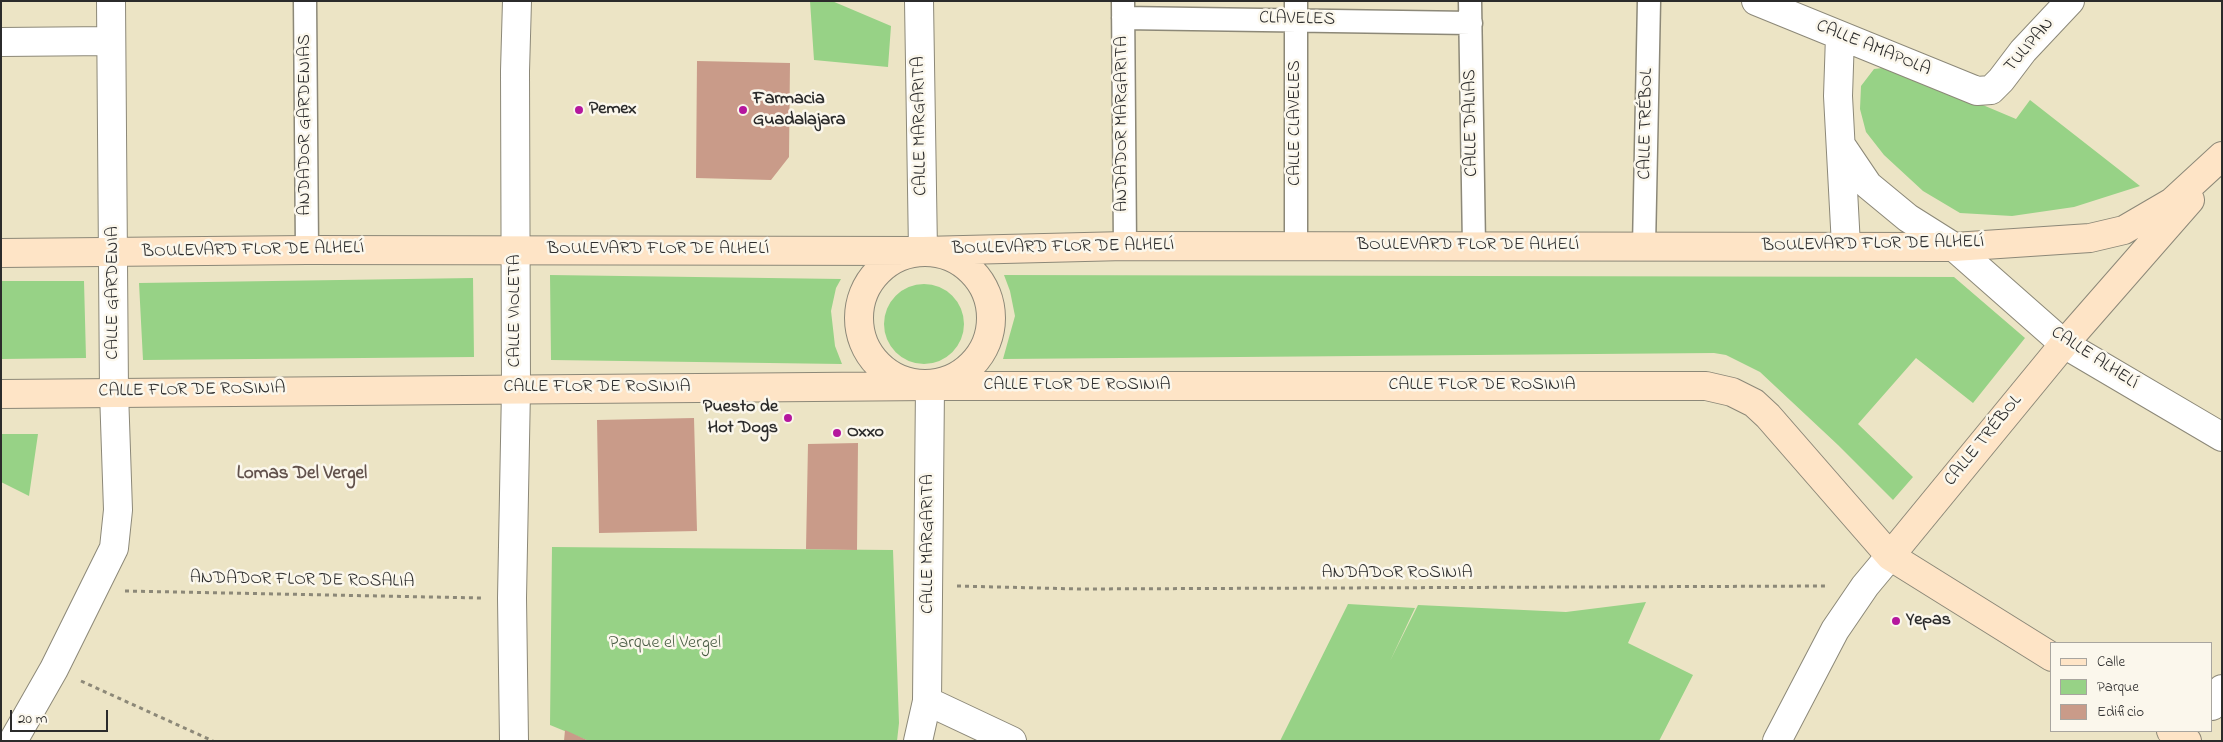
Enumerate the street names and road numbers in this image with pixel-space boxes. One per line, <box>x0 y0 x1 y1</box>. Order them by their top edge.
street label: CLAVELES <box>1259 9 1335 31</box>
street label: TULIPAN <box>2000 14 2060 78</box>
street label: CALLE AMAPOLA <box>1813 16 1933 82</box>
street label: ANDADOR GARDENIAS <box>295 34 317 216</box>
street label: ANDADOR MARGARITA <box>1112 36 1134 212</box>
street label: CALLE MARGARITA <box>909 56 933 196</box>
street label: CALLE CLAVELES <box>1285 60 1307 186</box>
street label: CALLE TRÉBOL <box>1635 68 1659 180</box>
street label: CALLE DALIAS <box>1460 69 1484 177</box>
street label: CALLE GARDENIA <box>103 226 125 360</box>
street label: BOULEVARD FLOR DE ALHELÍ <box>1762 232 1984 258</box>
street label: BOULEVARD FLOR DE ALHELÍ <box>952 235 1174 261</box>
street label: BOULEVARD FLOR DE ALHELÍ <box>1357 235 1579 257</box>
street label: BOULEVARD FLOR DE ALHELÍ <box>142 238 364 264</box>
street label: BOULEVARD FLOR DE ALHELÍ <box>547 239 769 261</box>
street label: CALLE VIOLETA <box>505 254 527 368</box>
street label: CALLE ALHELÍ <box>2046 323 2142 395</box>
street label: CALLE FLOR DE ROSINIA <box>983 375 1171 397</box>
street label: CALLE FLOR DE ROSINIA <box>1388 375 1576 397</box>
street label: CALLE FLOR DE ROSINIA <box>503 377 691 399</box>
street label: CALLE FLOR DE ROSINIA <box>98 379 286 403</box>
street label: CALLE TRÉBOL <box>1941 391 2027 491</box>
street label: CALLE MARGARITA <box>918 474 940 614</box>
street label: ANDADOR ROSINIA <box>1321 563 1473 585</box>
street label: ANDADOR FLOR DE ROSALIA <box>189 568 415 594</box>

